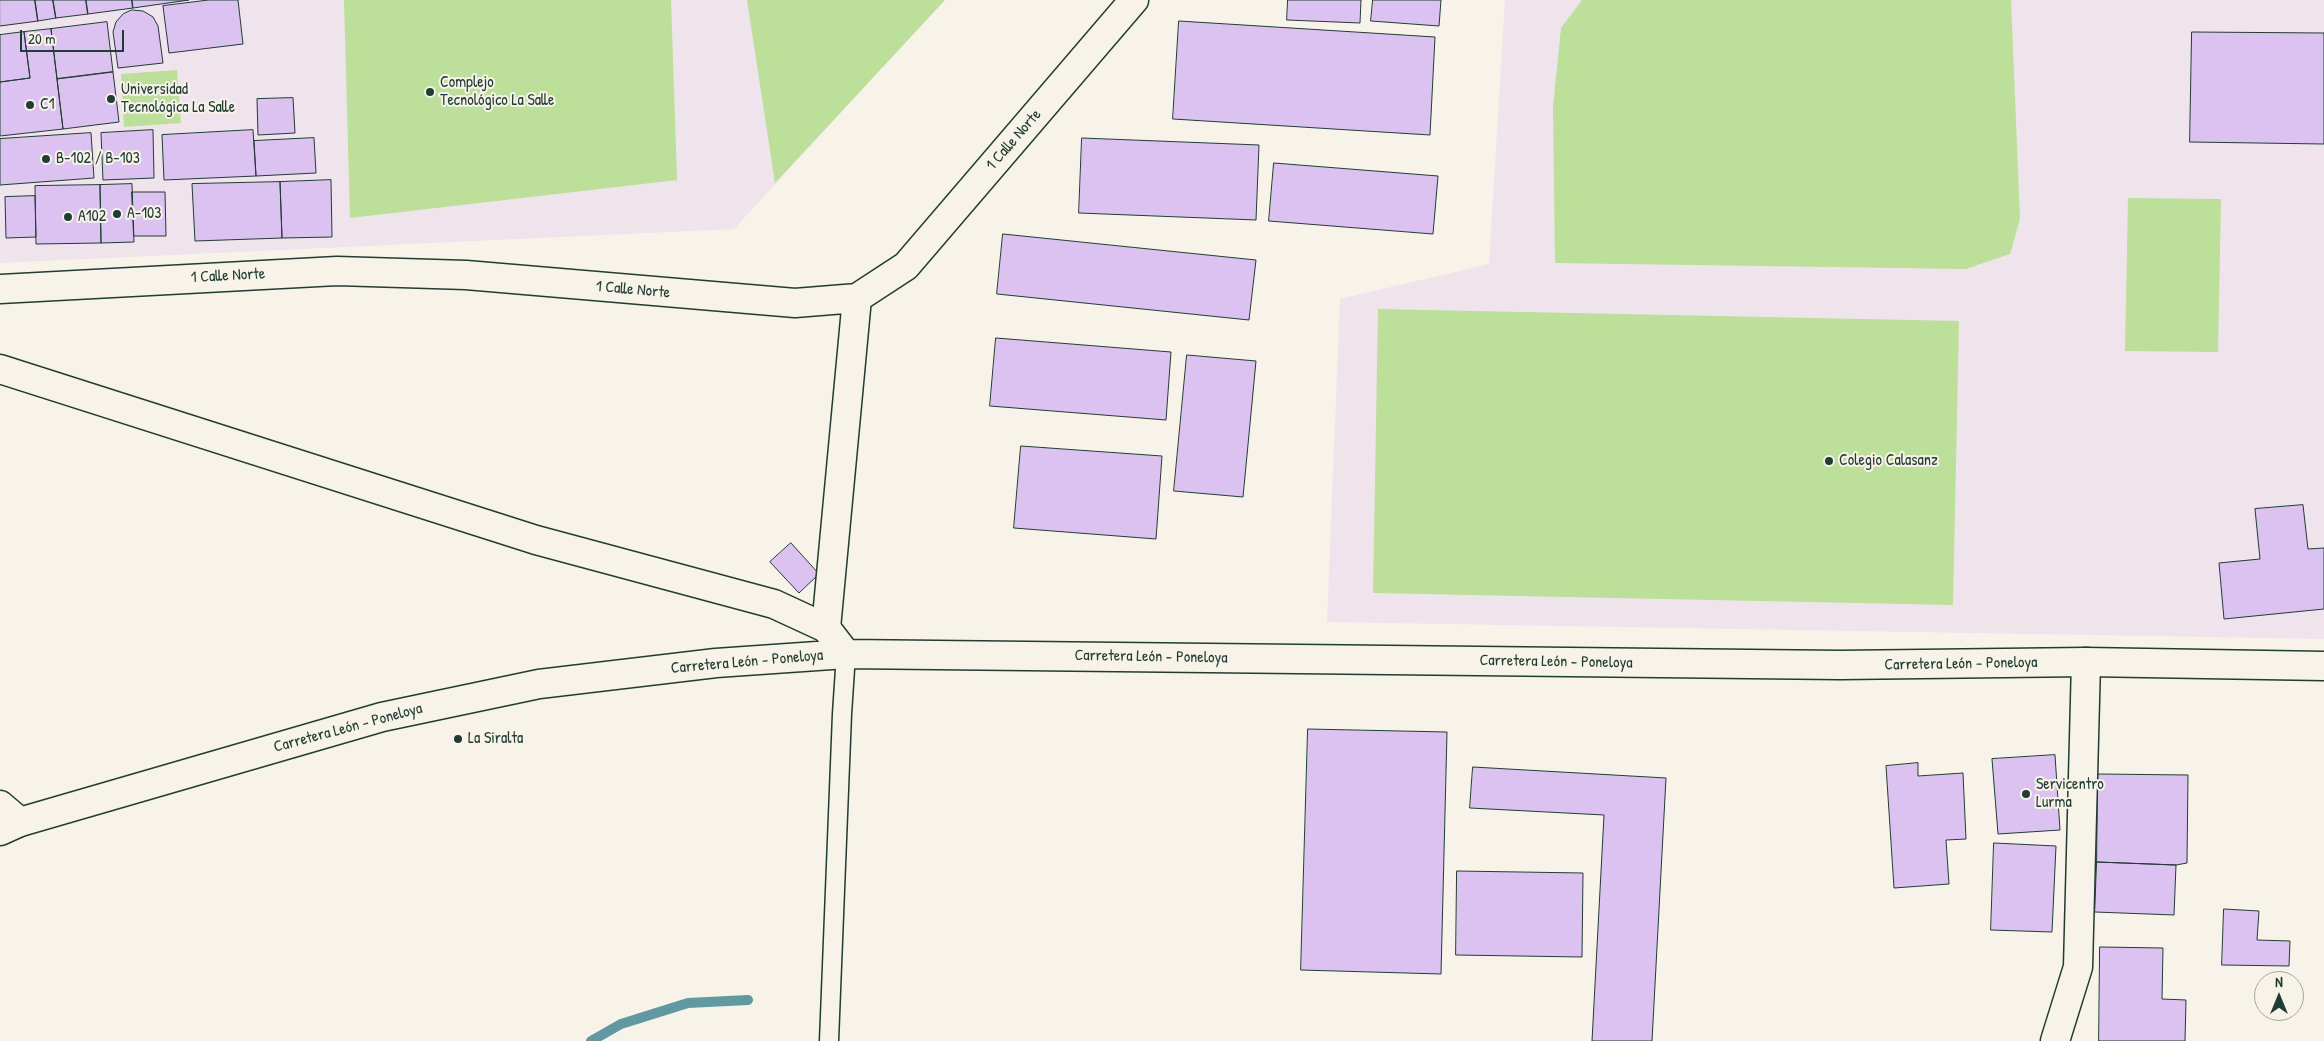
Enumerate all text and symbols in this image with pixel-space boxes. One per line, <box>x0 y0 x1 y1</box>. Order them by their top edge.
scale bar <box>22 20 126 52</box>
text: 20 m <box>28 28 55 49</box>
place label: Complejo Tecnológico La Salle <box>440 73 554 111</box>
place label: Universidad Tecnológica La Salle <box>121 80 235 118</box>
marker: Complejo Tecnológico La Salle <box>424 86 436 98</box>
marker: Universidad Tecnológica La Salle <box>105 93 117 105</box>
place label: C1 <box>40 95 55 115</box>
marker: C1 <box>24 99 36 111</box>
street label: 1 Calle Norte <box>982 106 1046 174</box>
place label: B-102 / B-103 <box>56 149 140 169</box>
marker: B-102 / B-103 <box>40 153 52 165</box>
place label: A-103 <box>127 204 161 224</box>
place label: A102 <box>78 207 106 227</box>
marker: A-103 <box>111 208 123 220</box>
marker: A102 <box>62 211 74 223</box>
street label: 1 Calle Norte <box>190 264 266 288</box>
street label: 1 Calle Norte <box>595 277 671 303</box>
place label: Colegio Calasanz <box>1839 451 1938 471</box>
marker: Colegio Calasanz <box>1823 455 1835 467</box>
street label: Carretera León - Poneloya <box>670 646 824 678</box>
street label: Carretera León - Poneloya <box>1074 646 1228 668</box>
street label: Carretera León - Poneloya <box>1479 651 1633 673</box>
street label: Carretera León - Poneloya <box>1884 653 2038 675</box>
street label: Carretera León - Poneloya <box>272 699 424 757</box>
place label: La Siralta <box>468 729 523 749</box>
marker: La Siralta <box>452 733 464 745</box>
place label: Servicentro Lurma <box>2036 775 2104 813</box>
marker: Servicentro Lurma <box>2020 788 2032 800</box>
north arrow <box>2254 971 2304 1021</box>
text: N <box>2275 972 2283 991</box>

